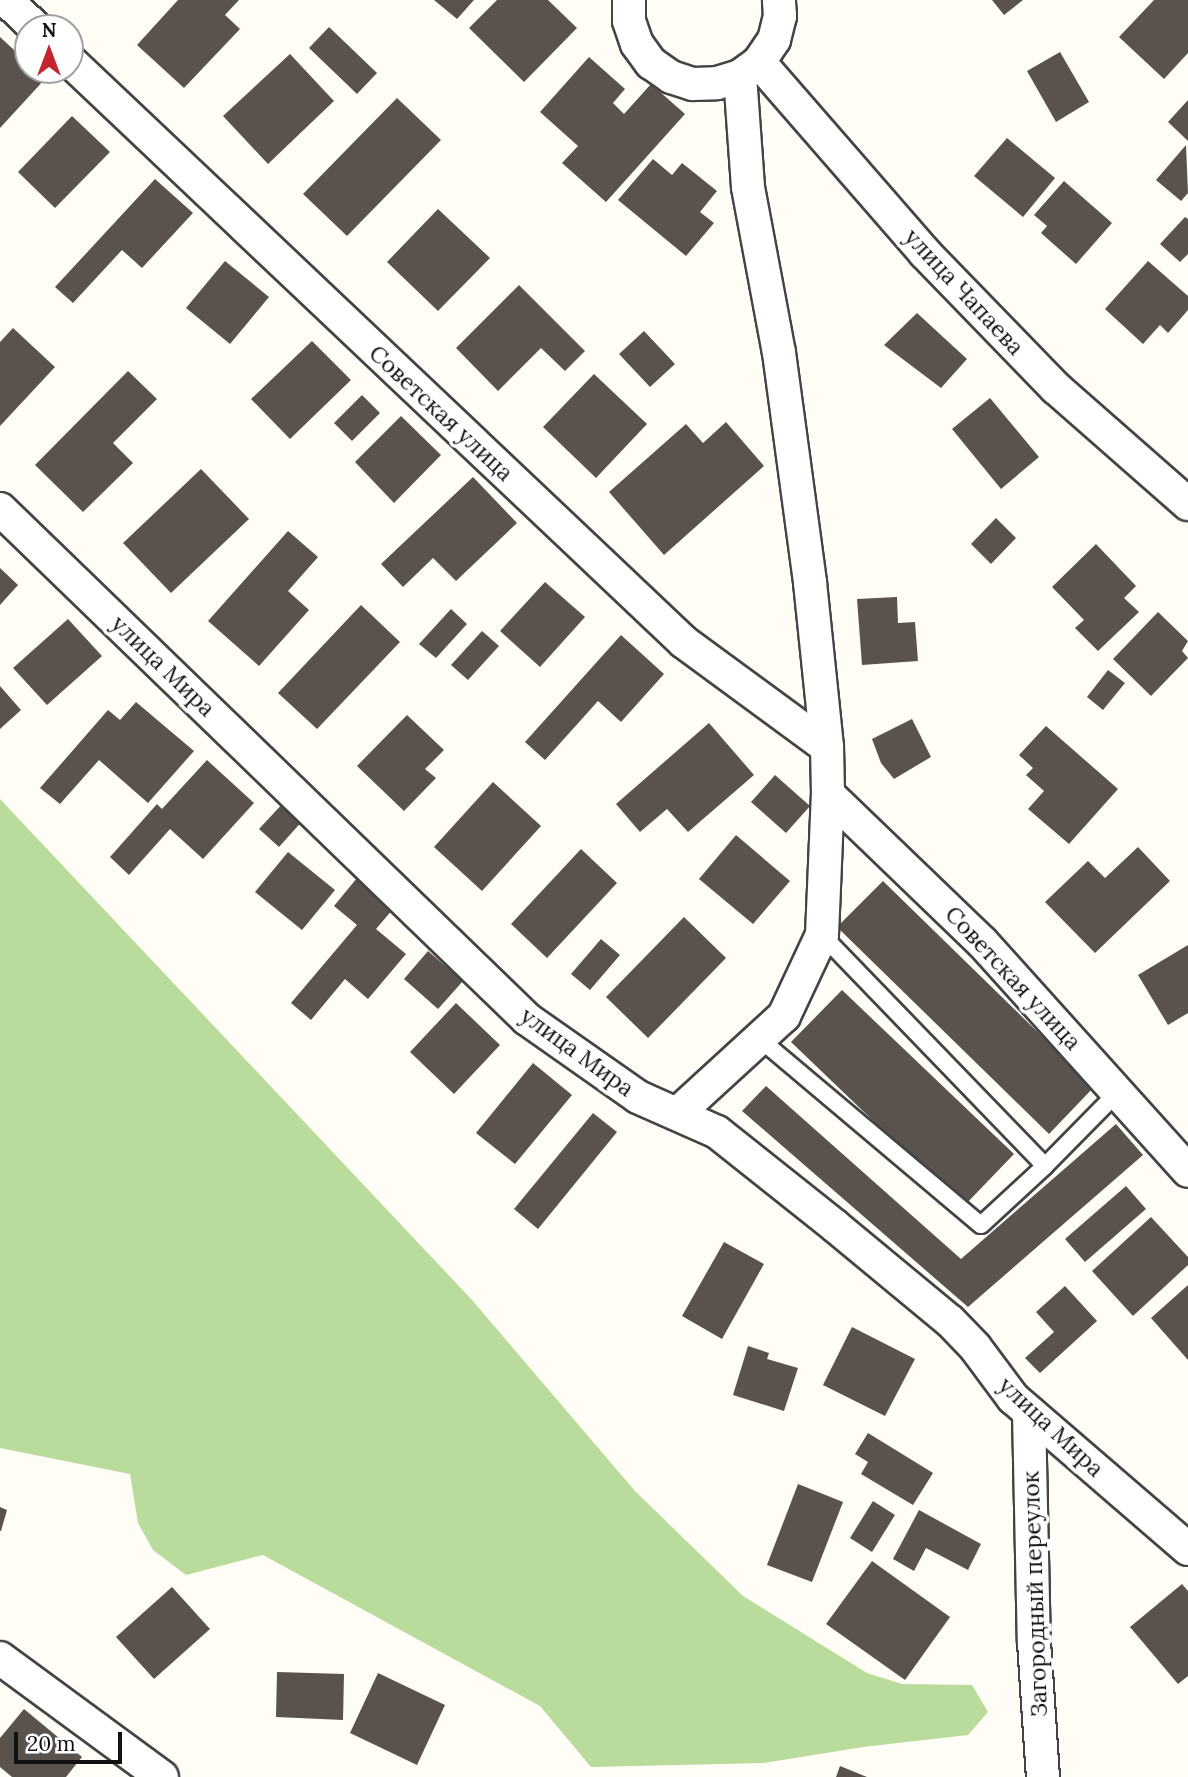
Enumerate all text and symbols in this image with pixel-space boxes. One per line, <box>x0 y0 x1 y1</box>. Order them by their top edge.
north arrow <box>14 14 84 84</box>
text: N <box>42 18 56 42</box>
street label: улица Чапаева <box>899 223 1029 361</box>
street label: Советская улица <box>363 339 519 487</box>
street label: улица Мира <box>105 610 221 722</box>
street label: Советская улица <box>939 900 1087 1056</box>
street label: улица Мира <box>515 1002 639 1102</box>
street label: улица Мира <box>993 1371 1109 1483</box>
street label: Загородный переулок <box>1017 1470 1053 1718</box>
scale bar <box>18 1718 126 1762</box>
text: 20 m <box>27 1730 76 1757</box>

